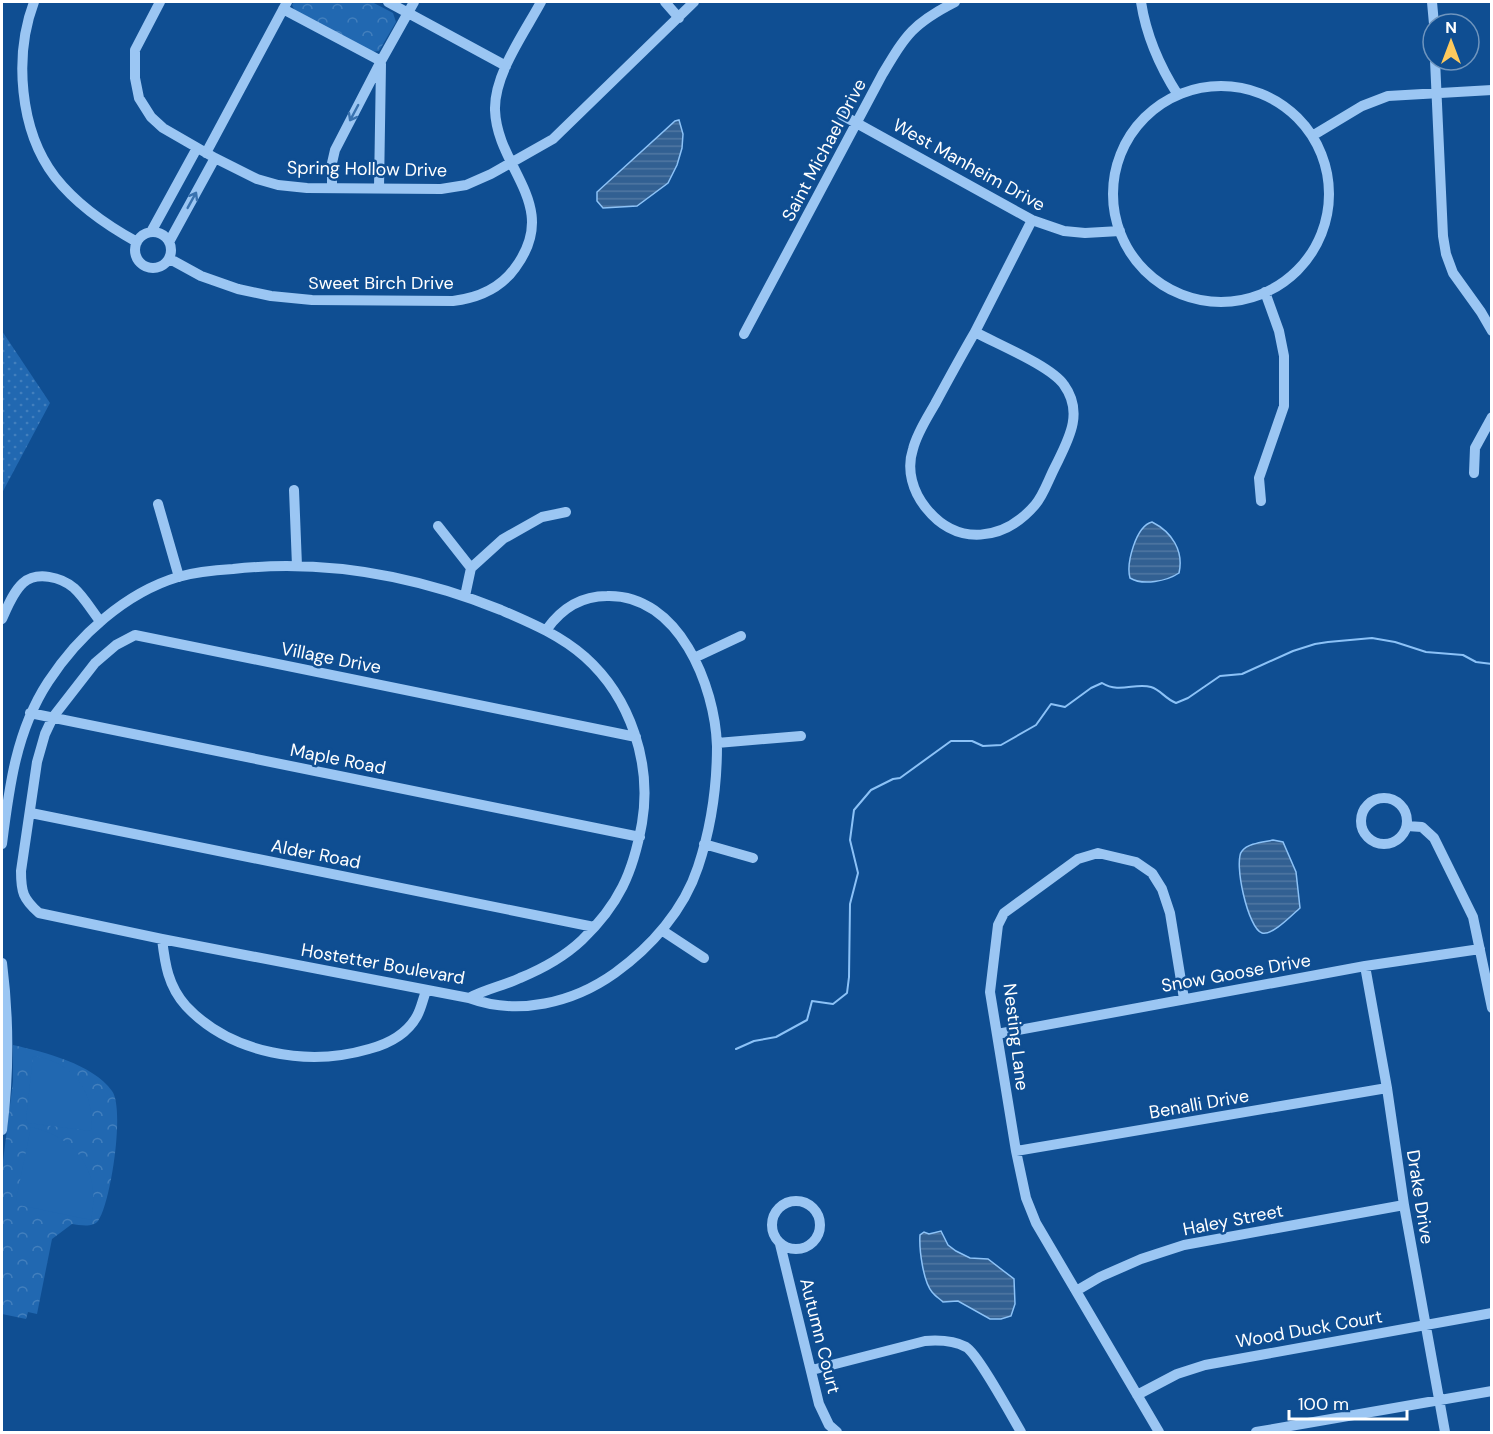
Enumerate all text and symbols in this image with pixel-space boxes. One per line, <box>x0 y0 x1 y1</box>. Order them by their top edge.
north arrow <box>1421 12 1481 72</box>
text: N <box>1445 17 1457 38</box>
street label: Saint Michael Drive <box>776 74 872 226</box>
one-way arrow <box>348 104 359 122</box>
street label: West Manheim Drive <box>888 113 1050 217</box>
street label: Spring Hollow Drive <box>287 156 447 182</box>
one-way arrow <box>186 192 198 209</box>
street label: Sweet Birch Drive <box>308 271 454 295</box>
street label: Village Drive <box>279 637 383 679</box>
street label: Maple Road <box>288 738 388 780</box>
street label: Alder Road <box>269 834 363 874</box>
street label: Hostetter Boulevard <box>299 938 467 990</box>
street label: Snow Goose Drive <box>1159 948 1313 998</box>
street label: Nesting Lane <box>998 982 1034 1092</box>
street label: Benalli Drive <box>1147 1083 1251 1125</box>
street label: Drake Drive <box>1401 1148 1439 1246</box>
street label: Haley Street <box>1181 1199 1285 1241</box>
street label: Autumn Court <box>794 1276 846 1396</box>
street label: Wood Duck Court <box>1234 1304 1384 1354</box>
scale bar <box>1289 1383 1408 1421</box>
text: 100 m <box>1298 1392 1349 1416</box>

